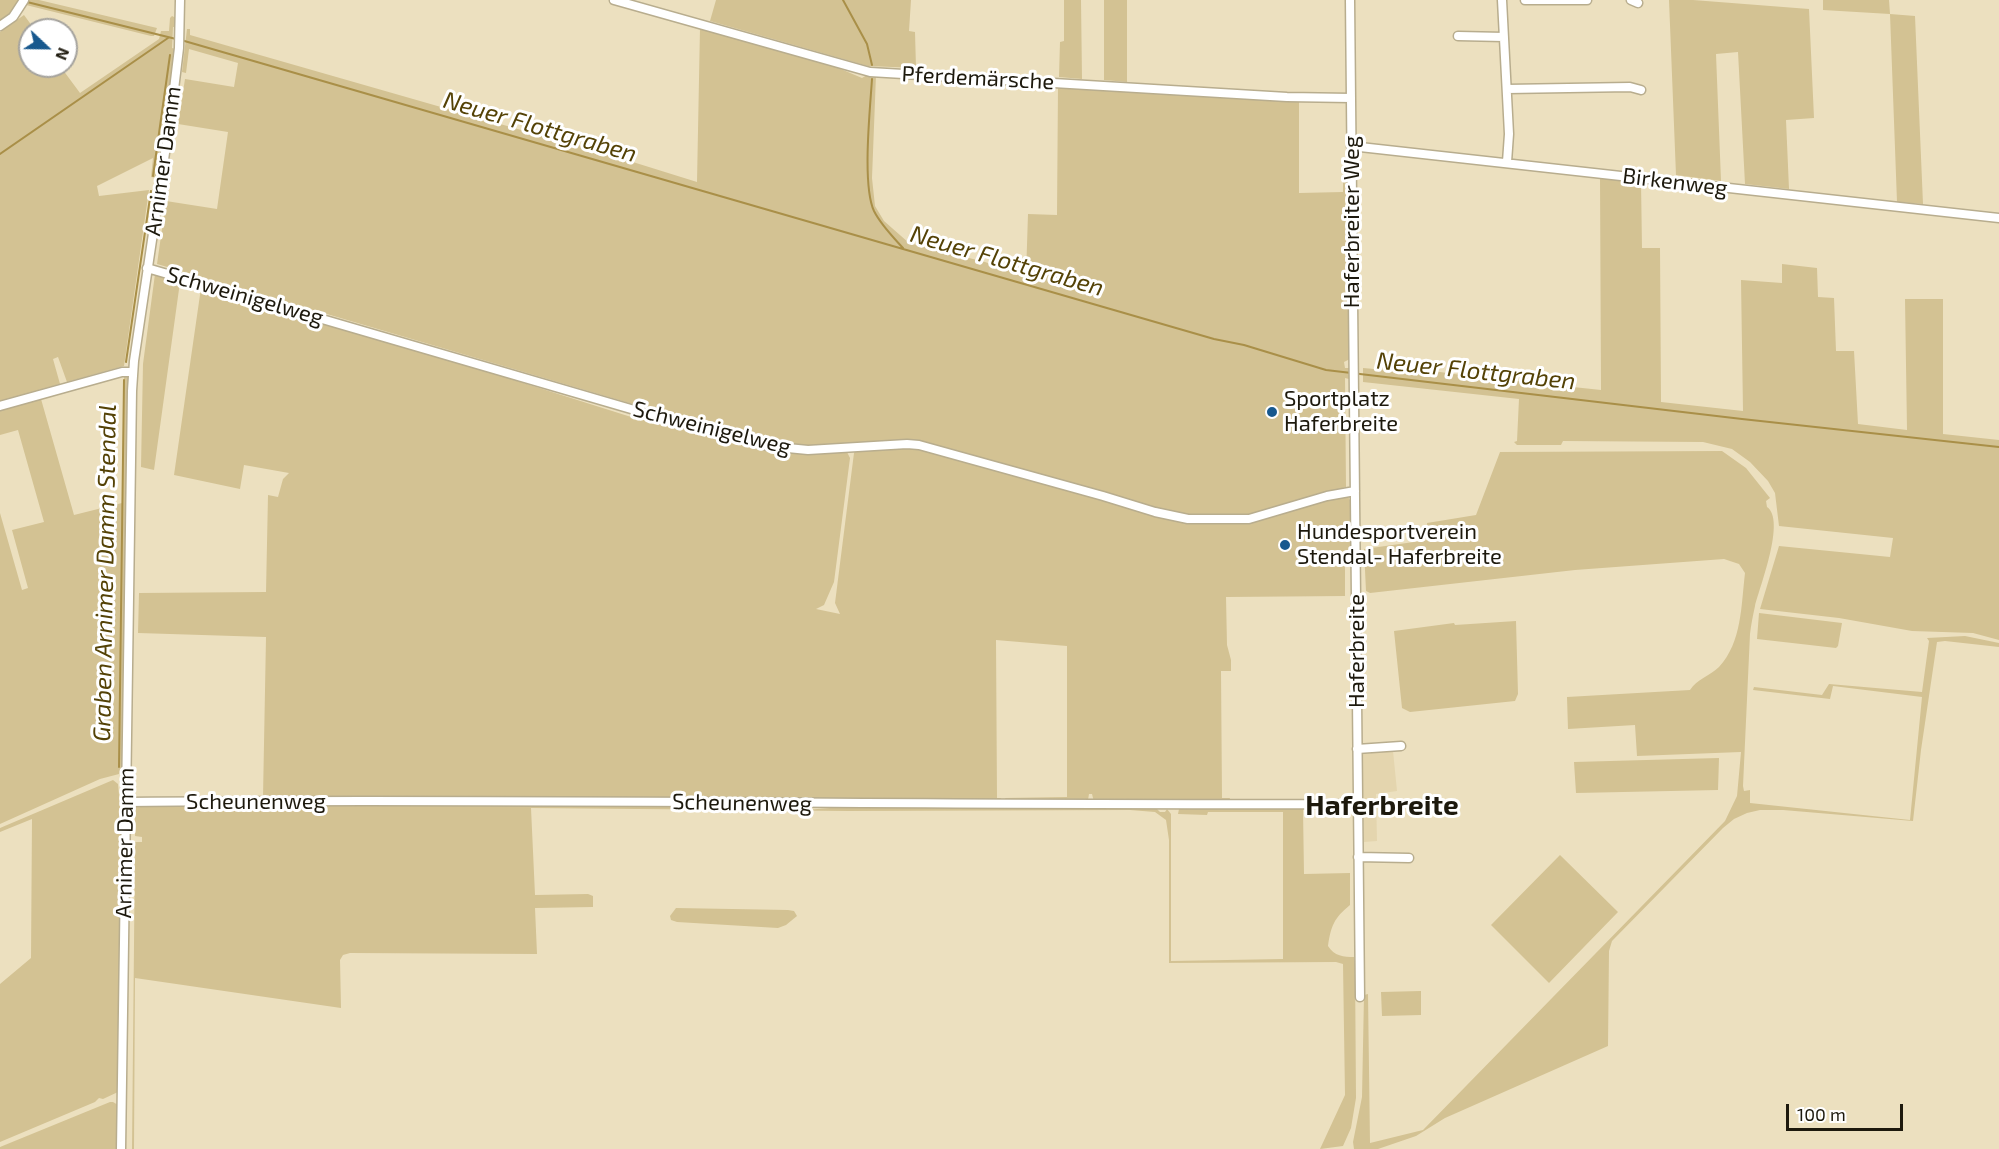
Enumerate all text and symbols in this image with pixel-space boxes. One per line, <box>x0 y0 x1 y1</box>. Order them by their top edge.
north arrow <box>18 18 78 78</box>
text: N <box>52 45 74 63</box>
street label: Pferdemärsche <box>901 61 1055 95</box>
street label: Arnimer Damm <box>139 85 187 237</box>
water label: Neuer Flottgraben <box>440 86 640 168</box>
street label: Haferbreiter Weg <box>1339 136 1365 308</box>
street label: Birkenweg <box>1621 162 1729 202</box>
water label: Neuer Flottgraben <box>907 220 1107 302</box>
street label: Schweinigelweg <box>164 261 326 331</box>
water label: Neuer Flottgraben <box>1375 346 1577 396</box>
place label: Sportplatz Haferbreite <box>1284 386 1398 438</box>
street label: Schweinigelweg <box>630 396 794 460</box>
water label: Graben Arnimer Damm Stendal <box>88 404 122 742</box>
marker: Sportplatz Haferbreite <box>1265 405 1279 419</box>
place label: Hundesportverein Stendal- Haferbreite <box>1297 519 1502 570</box>
marker: Hundesportverein Stendal- Haferbreite <box>1278 538 1292 552</box>
street label: Haferbreite <box>1344 594 1370 708</box>
street label: Arnimer Damm <box>110 767 140 919</box>
street label: Scheunenweg <box>186 789 326 815</box>
street label: Scheunenweg <box>672 789 812 817</box>
district label: Haferbreite <box>1305 789 1459 823</box>
scale bar <box>1789 1092 1906 1130</box>
text: 100 m <box>1797 1103 1846 1125</box>

